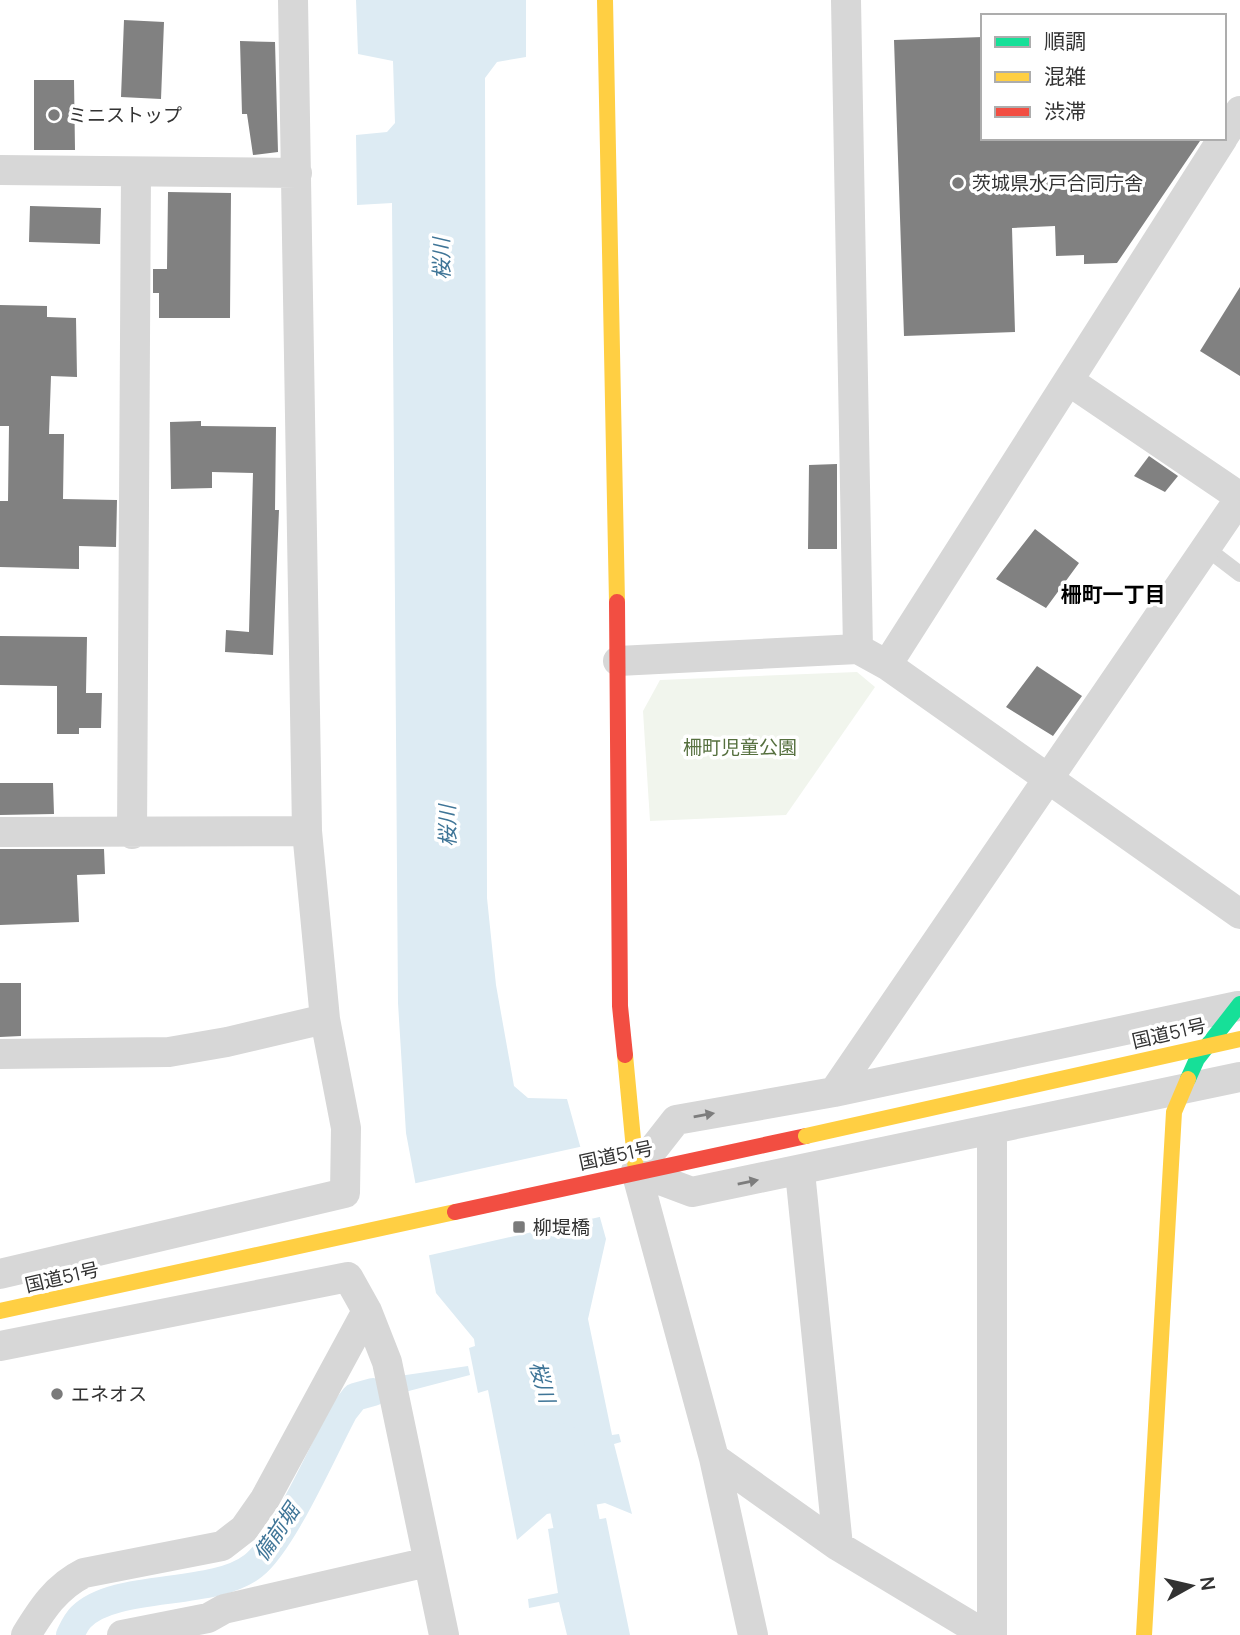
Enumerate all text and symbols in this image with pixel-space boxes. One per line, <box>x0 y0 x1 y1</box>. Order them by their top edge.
legend <box>981 14 1226 140</box>
text: 順調 <box>1044 27 1086 55</box>
text: 混雑 <box>1044 62 1086 90</box>
text: 渋滞 <box>1044 97 1086 125</box>
place label: ミニストップ <box>68 102 182 128</box>
marker: ミニストップ <box>46 107 62 123</box>
place label: 茨城県水戸合同庁舎 <box>972 170 1143 196</box>
marker: 茨城県水戸合同庁舎 <box>950 175 966 191</box>
water label: 桜川 <box>427 236 455 280</box>
district label: 柵町一丁目 <box>1061 580 1166 608</box>
park label: 柵町児童公園 <box>683 734 797 760</box>
water label: 桜川 <box>433 803 461 847</box>
street label: 国道51号 <box>1129 1012 1209 1054</box>
one-way arrow <box>693 1110 715 1121</box>
street label: 国道51号 <box>576 1134 656 1176</box>
one-way arrow <box>737 1176 759 1187</box>
place label: 柳堤橋 <box>533 1214 590 1240</box>
marker: 柳堤橋 <box>511 1219 527 1235</box>
street label: 国道51号 <box>22 1256 102 1298</box>
water label: 桜川 <box>524 1358 562 1408</box>
place label: エネオス <box>71 1381 147 1407</box>
marker: エネオス <box>49 1386 65 1402</box>
water label: 備前堀 <box>247 1496 307 1566</box>
north arrow <box>1156 1551 1226 1621</box>
text: N <box>1194 1575 1222 1592</box>

